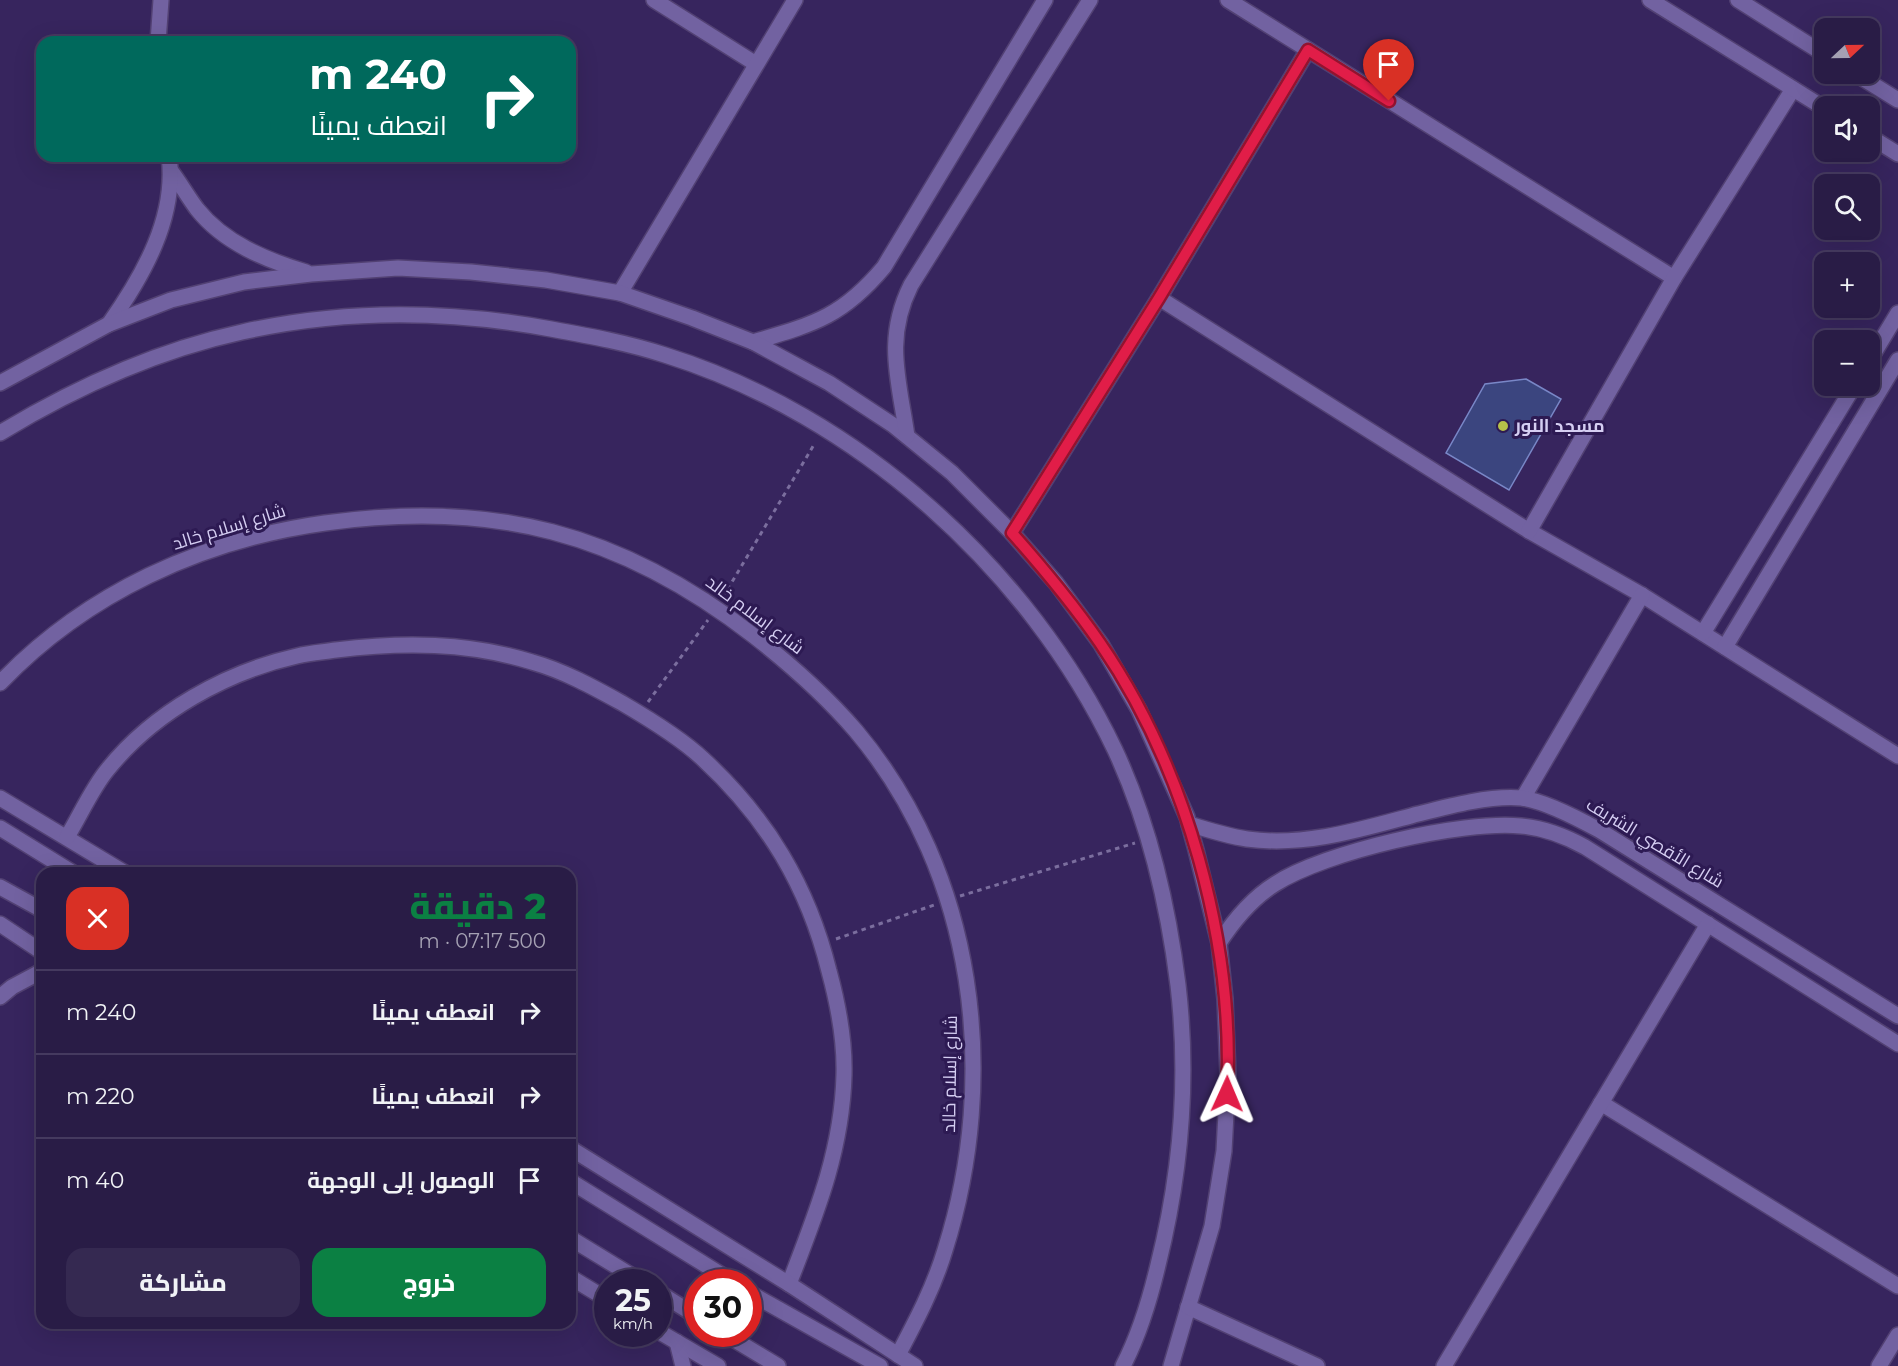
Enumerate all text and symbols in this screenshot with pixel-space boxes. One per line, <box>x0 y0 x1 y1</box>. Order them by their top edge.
north arrow <box>1814 18 1880 84</box>
map controls <box>1814 18 1880 396</box>
pin <box>1363 39 1414 101</box>
text: 240 m <box>309 48 447 100</box>
icon: arrive <box>1372 48 1405 81</box>
icon: right <box>468 60 546 138</box>
button: sound <box>1814 96 1880 162</box>
text: انعطف يمينًا <box>310 109 447 142</box>
button: search <box>1814 174 1880 240</box>
button: + <box>1814 252 1880 318</box>
button: − <box>1814 330 1880 396</box>
place label: مسجد النور <box>1514 415 1605 437</box>
marker: مسجد النور <box>1496 419 1510 433</box>
street label: شارع إسلام خالد <box>170 499 289 556</box>
street label: شارع إسلام خالد <box>701 571 808 660</box>
street label: شارع الأقصي الشريف <box>1581 793 1728 894</box>
text: 2 دقيقة <box>409 884 546 928</box>
button: close <box>66 887 129 950</box>
text: 500 m · 07:17 <box>418 929 546 953</box>
icon: right <box>513 996 546 1029</box>
text: 240 m <box>66 999 136 1026</box>
text: انعطف يمينًا <box>371 999 495 1026</box>
street label: شارع إسلام خالد <box>938 1015 963 1133</box>
position arrow <box>1195 1062 1259 1126</box>
icon: right <box>513 1080 546 1113</box>
text: 220 m <box>66 1083 135 1110</box>
text: انعطف يمينًا <box>371 1083 495 1110</box>
icon: arrive <box>513 1164 546 1197</box>
text: 40 m <box>66 1167 124 1194</box>
text: الوصول إلى الوجهة <box>307 1167 495 1194</box>
button: مشاركة <box>66 1248 300 1317</box>
button: خروج <box>312 1248 546 1317</box>
speed limit sign: 30 <box>684 1269 762 1347</box>
text: 25 <box>615 1282 651 1319</box>
text: km/h <box>613 1314 653 1333</box>

